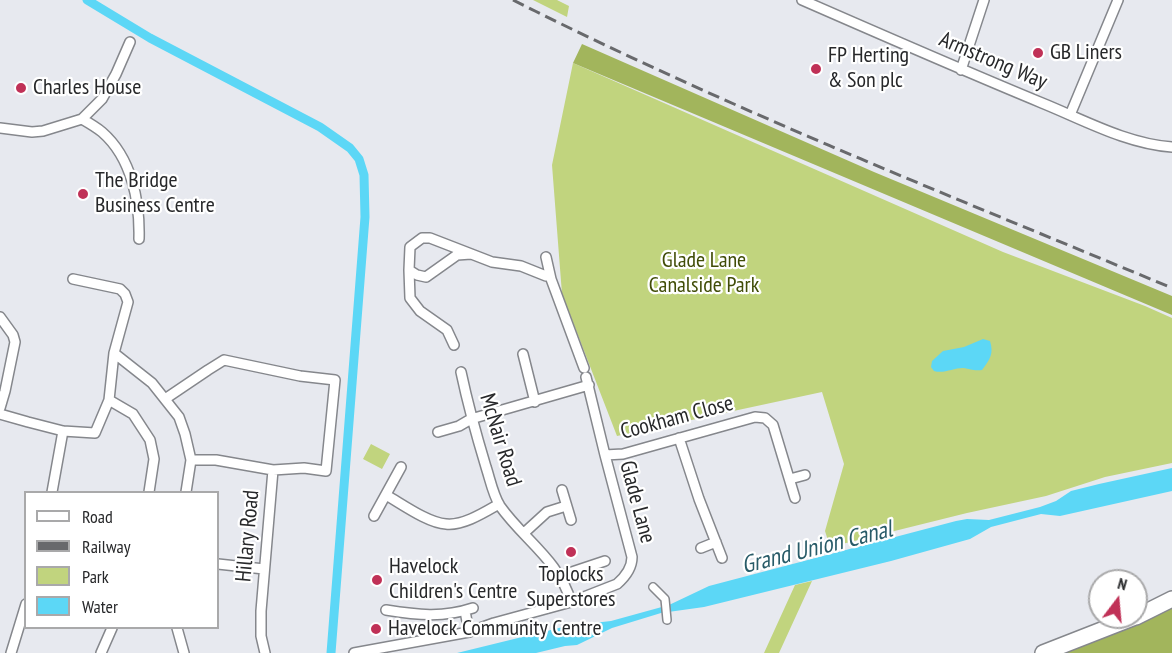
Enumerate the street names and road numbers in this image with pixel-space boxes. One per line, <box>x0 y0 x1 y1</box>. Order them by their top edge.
street label: Armstrong Way <box>935 26 1051 96</box>
street label: McNair Road <box>473 390 527 490</box>
street label: Cookham Close <box>618 390 736 446</box>
street label: Glade Lane <box>613 458 661 546</box>
street label: Hillary Road <box>231 489 265 583</box>

